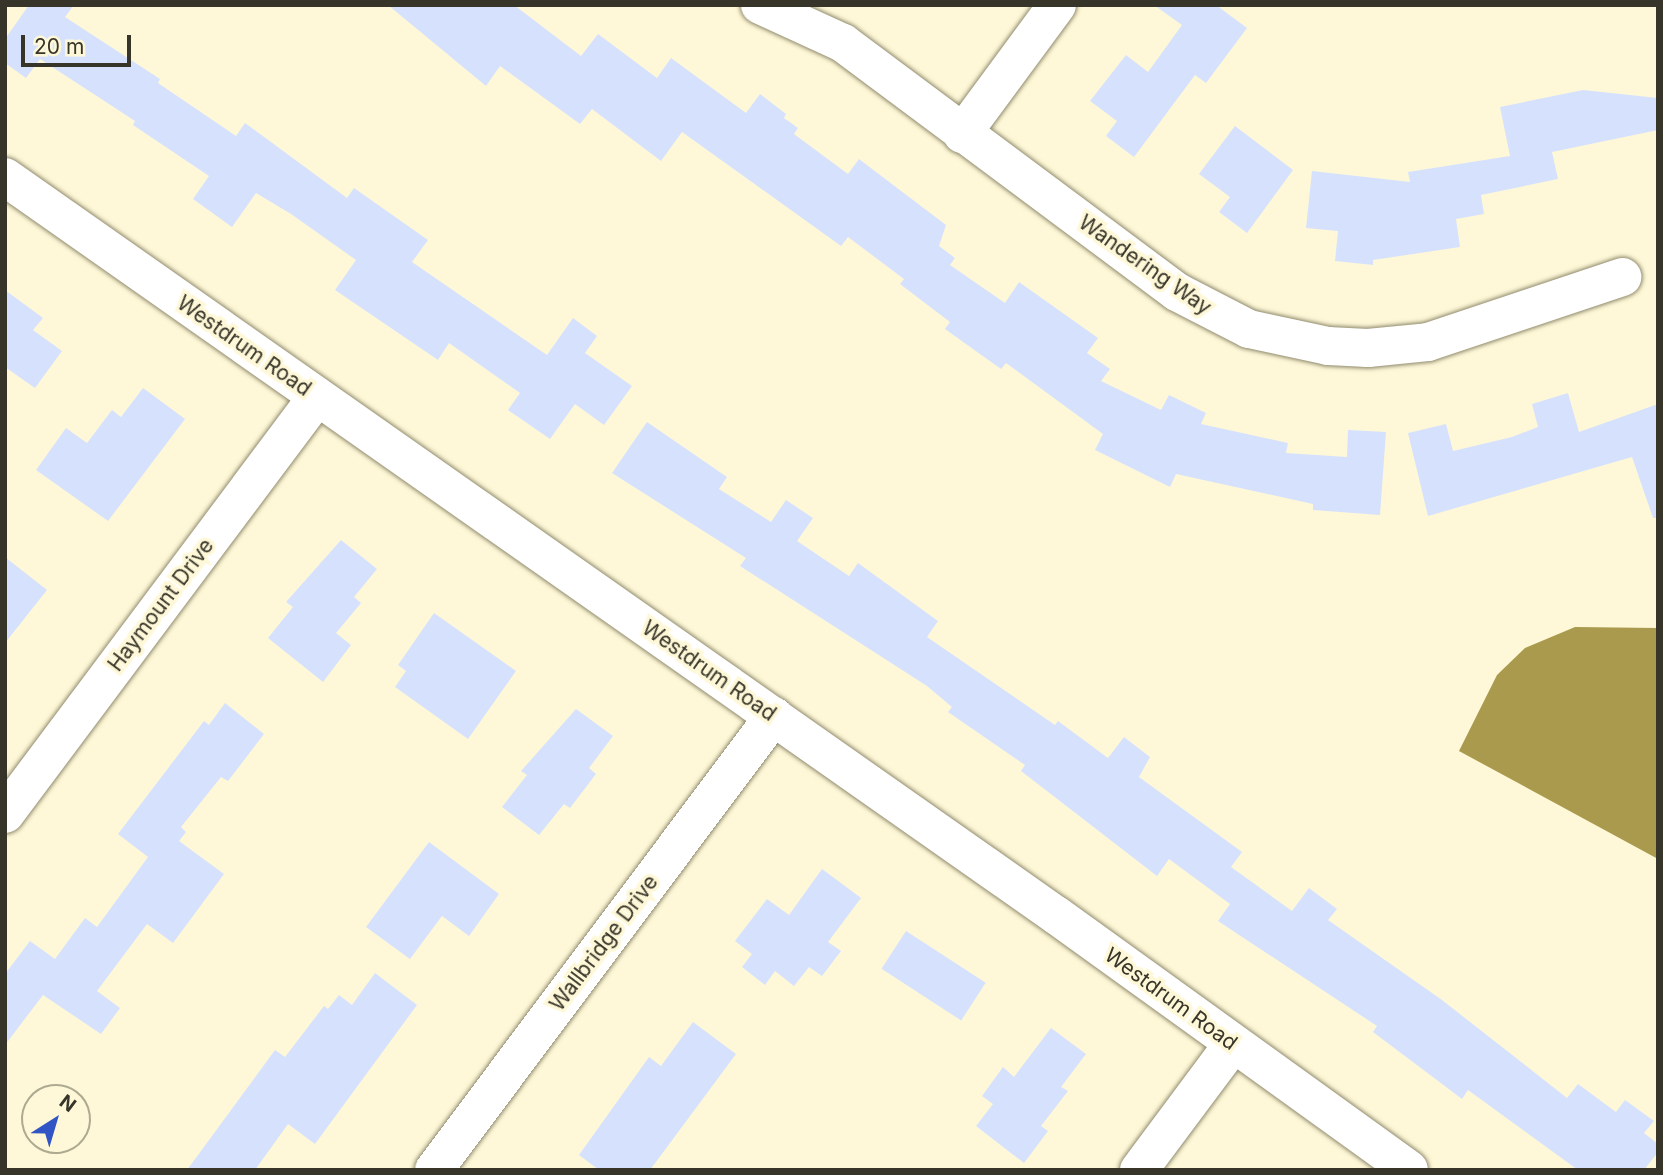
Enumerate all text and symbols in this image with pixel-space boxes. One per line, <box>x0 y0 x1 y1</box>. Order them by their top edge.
scale bar <box>24 21 135 65</box>
text: 20 m <box>34 34 84 59</box>
street label: Wandering Way <box>1074 210 1216 320</box>
street label: Westdrum Road <box>172 290 316 402</box>
street label: Haymount Drive <box>103 534 219 676</box>
street label: Westdrum Road <box>637 615 781 727</box>
street label: Wallbridge Drive <box>545 870 663 1016</box>
street label: Westdrum Road <box>1100 942 1242 1056</box>
north arrow <box>21 1084 91 1154</box>
text: N <box>55 1090 80 1117</box>

